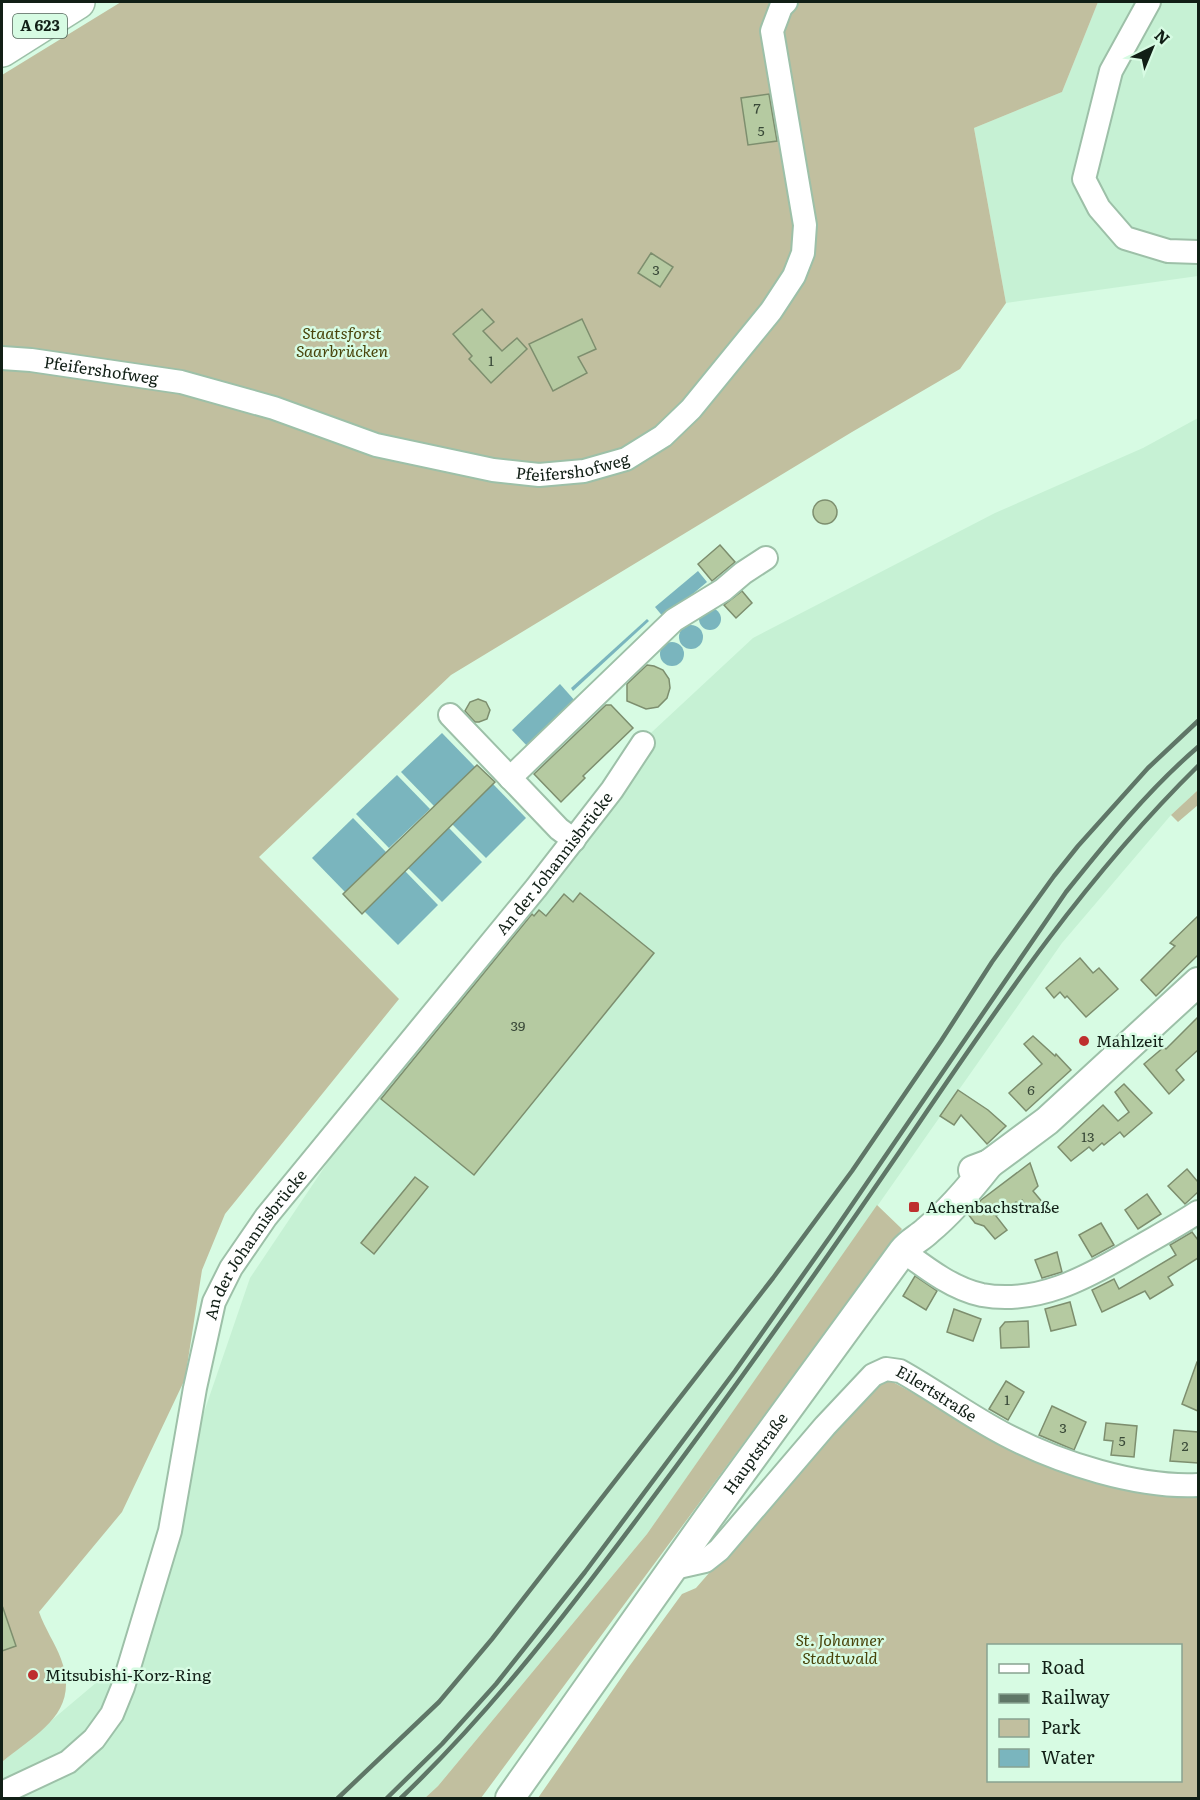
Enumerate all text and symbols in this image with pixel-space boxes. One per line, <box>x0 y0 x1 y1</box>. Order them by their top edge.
road number: A 623 <box>13 14 67 38</box>
north arrow <box>1122 18 1182 78</box>
text: N <box>1150 23 1176 50</box>
house number: 7 <box>753 97 761 117</box>
house number: 5 <box>757 120 765 140</box>
house number: 3 <box>652 259 660 279</box>
park label: Staatsforst Saarbrücken <box>296 320 388 362</box>
street label: Pfeifershofweg <box>43 349 160 390</box>
house number: 1 <box>488 350 494 370</box>
street label: Pfeifershofweg <box>515 446 632 486</box>
street label: An der Johannisbrücke <box>489 786 618 939</box>
house number: 39 <box>511 1015 525 1035</box>
place label: Mahlzeit <box>1096 1028 1164 1052</box>
marker: Mahlzeit <box>1077 1034 1091 1048</box>
house number: 6 <box>1027 1079 1035 1099</box>
house number: 13 <box>1081 1126 1095 1146</box>
street label: An der Johannisbrücke <box>197 1163 312 1322</box>
place label: Achenbachstraße <box>926 1194 1059 1218</box>
marker: Achenbachstraße <box>907 1200 921 1214</box>
street label: Eilertstraße <box>892 1358 982 1427</box>
house number: 1 <box>1004 1389 1010 1409</box>
street label: Hauptstraße <box>717 1407 793 1499</box>
house number: 3 <box>1059 1417 1067 1437</box>
house number: 5 <box>1118 1430 1126 1450</box>
house number: 2 <box>1181 1435 1189 1455</box>
park label: St. Johanner Stadtwald <box>796 1627 884 1669</box>
legend <box>987 1644 1182 1782</box>
text: Road <box>1041 1653 1085 1680</box>
place label: Mitsubishi-Korz-Ring <box>45 1662 211 1686</box>
marker: Mitsubishi-Korz-Ring <box>26 1668 40 1682</box>
text: Railway <box>1041 1683 1110 1710</box>
text: Park <box>1041 1713 1082 1740</box>
text: Water <box>1041 1743 1095 1770</box>

